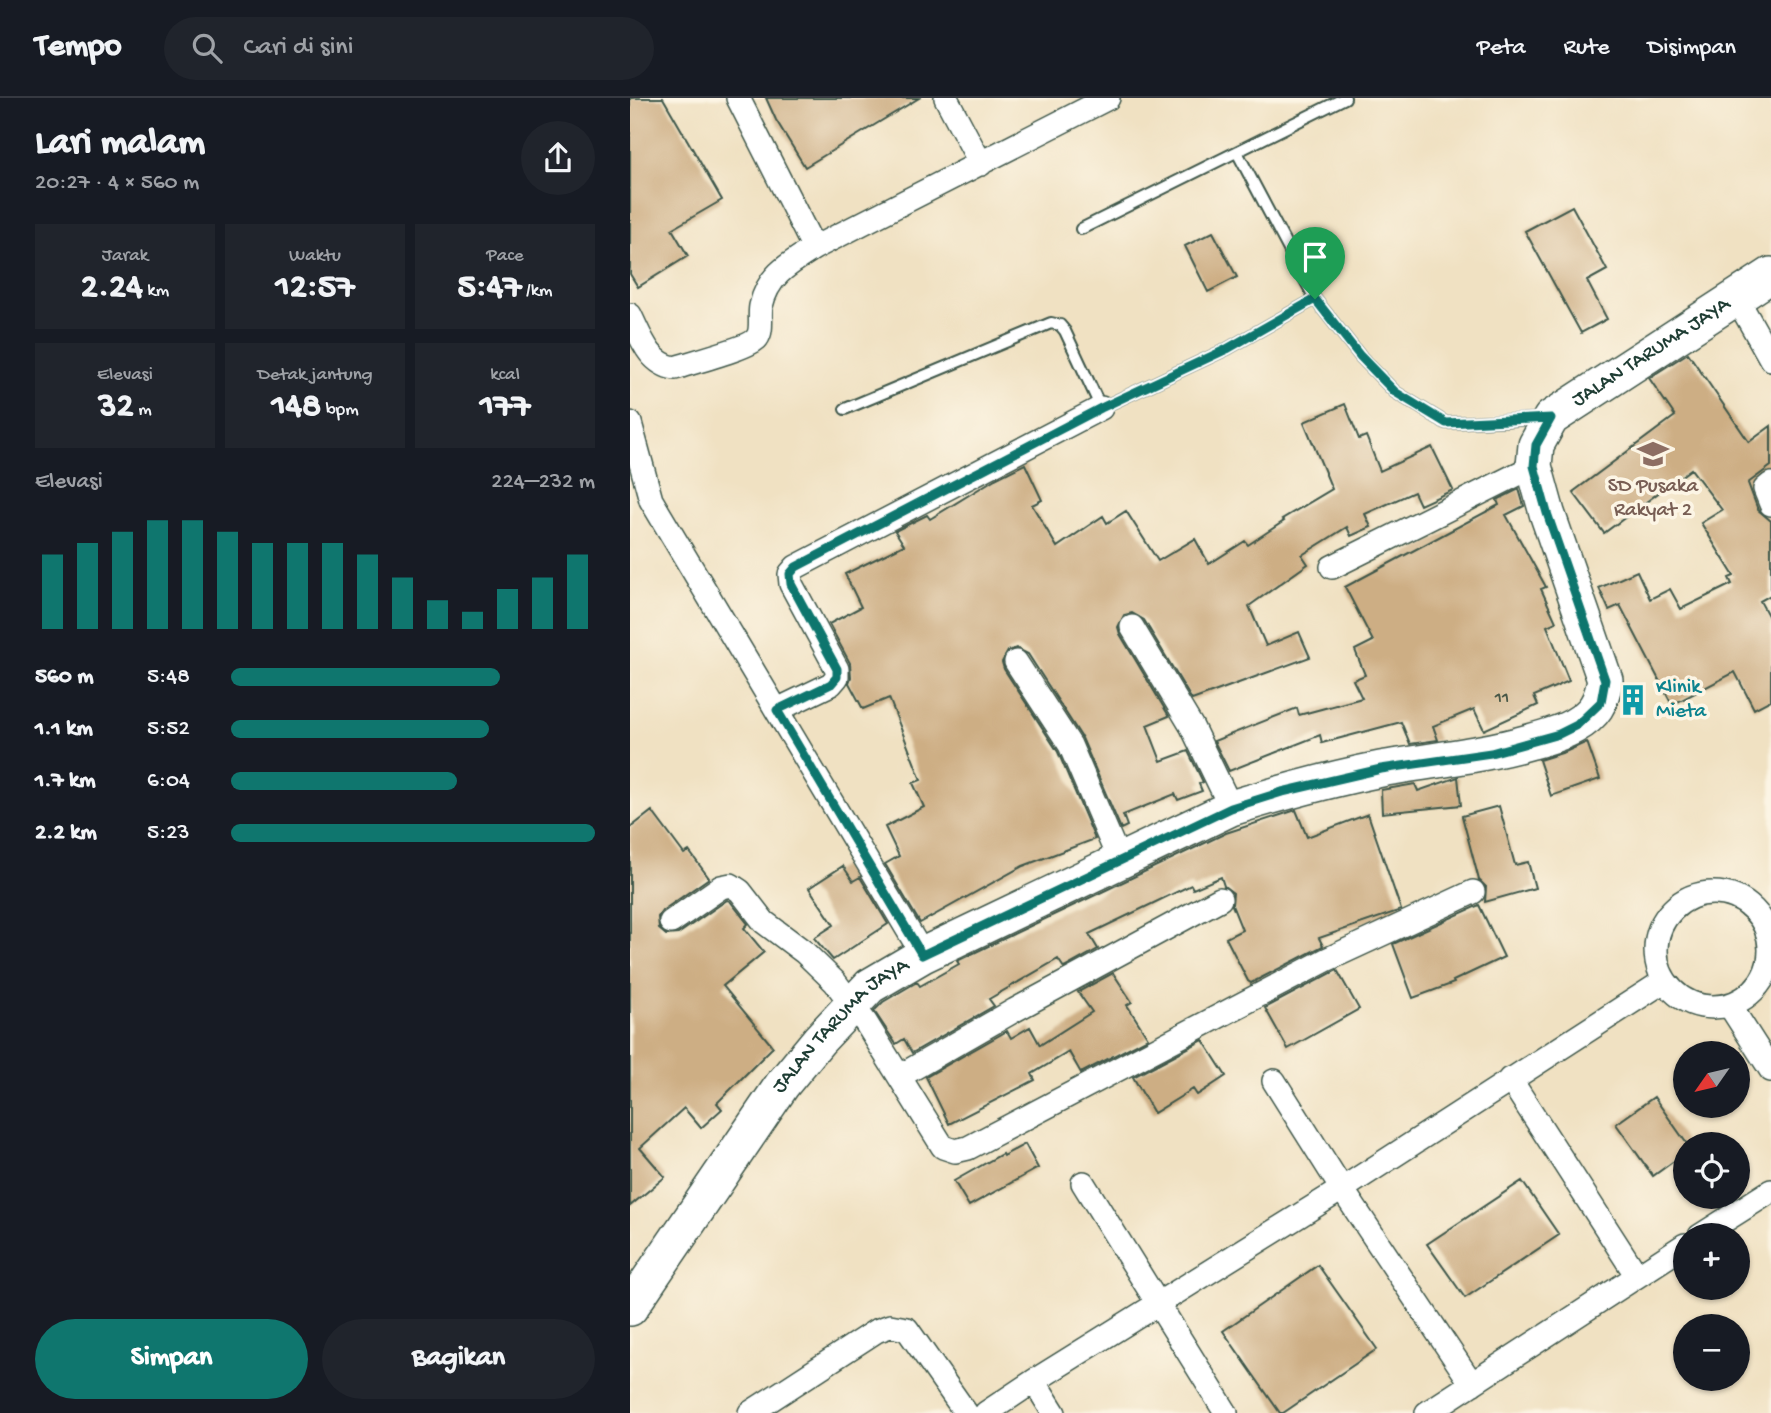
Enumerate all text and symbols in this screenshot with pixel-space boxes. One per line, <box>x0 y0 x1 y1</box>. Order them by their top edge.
search box <box>164 17 654 80</box>
text: Tempo <box>35 29 122 67</box>
icon: search <box>188 29 226 67</box>
text: Cari di sini <box>244 33 353 64</box>
text: Peta <box>1477 34 1526 63</box>
text: Rute <box>1564 34 1610 63</box>
text: Disimpan <box>1648 34 1736 63</box>
button: share <box>521 121 595 195</box>
text: Lari malam <box>35 122 205 166</box>
text: 20:27 · 4 × 560 m <box>35 170 199 197</box>
pin <box>1285 227 1345 299</box>
icon: arrive <box>1296 238 1334 276</box>
text: Jarak <box>102 245 148 268</box>
text: Waktu <box>289 245 341 268</box>
text: Pace <box>486 245 524 268</box>
text: 2.24 <box>81 268 143 309</box>
text: 12:57 <box>276 268 354 309</box>
text: 5:47 <box>457 268 522 309</box>
text: km <box>143 280 169 303</box>
text: /km <box>522 280 553 303</box>
street label: JALAN TARUMA JAYA <box>1568 291 1737 413</box>
text: Elevasi <box>97 364 153 387</box>
text: Detak jantung <box>257 364 373 387</box>
text: kcal <box>490 364 520 387</box>
text: 32 <box>98 387 134 428</box>
text: 148 <box>271 387 321 428</box>
text: 177 <box>480 387 530 428</box>
text: m <box>134 399 152 422</box>
text: bpm <box>321 399 359 422</box>
school or university icon: SD Pusaka Rakyat 2 <box>1636 437 1670 471</box>
text: Elevasi <box>35 469 103 496</box>
text: 224–232 m <box>491 469 595 496</box>
place label: SD Pusaka Rakyat 2 <box>1608 475 1699 524</box>
text: 560 m <box>35 664 94 691</box>
text: 5:48 <box>147 664 190 691</box>
place label: Klinik Mieta <box>1656 676 1708 725</box>
building icon: Klinik Mieta <box>1616 683 1650 717</box>
house number: 11 <box>1494 688 1509 709</box>
text: 1.1 km <box>35 716 93 743</box>
text: 5:52 <box>147 716 190 743</box>
text: 1.7 km <box>35 768 96 795</box>
text: 6:04 <box>147 768 190 795</box>
text: 2.2 km <box>35 820 97 847</box>
text: 5:23 <box>147 820 190 847</box>
street label: JALAN TARUMA JAYA <box>767 952 915 1098</box>
north arrow <box>1673 1041 1750 1118</box>
map controls <box>1673 1041 1750 1391</box>
button: locate <box>1673 1132 1750 1209</box>
button: + <box>1673 1223 1750 1300</box>
button: − <box>1673 1314 1750 1391</box>
button: Simpan <box>35 1319 308 1399</box>
button: Bagikan <box>322 1319 595 1399</box>

